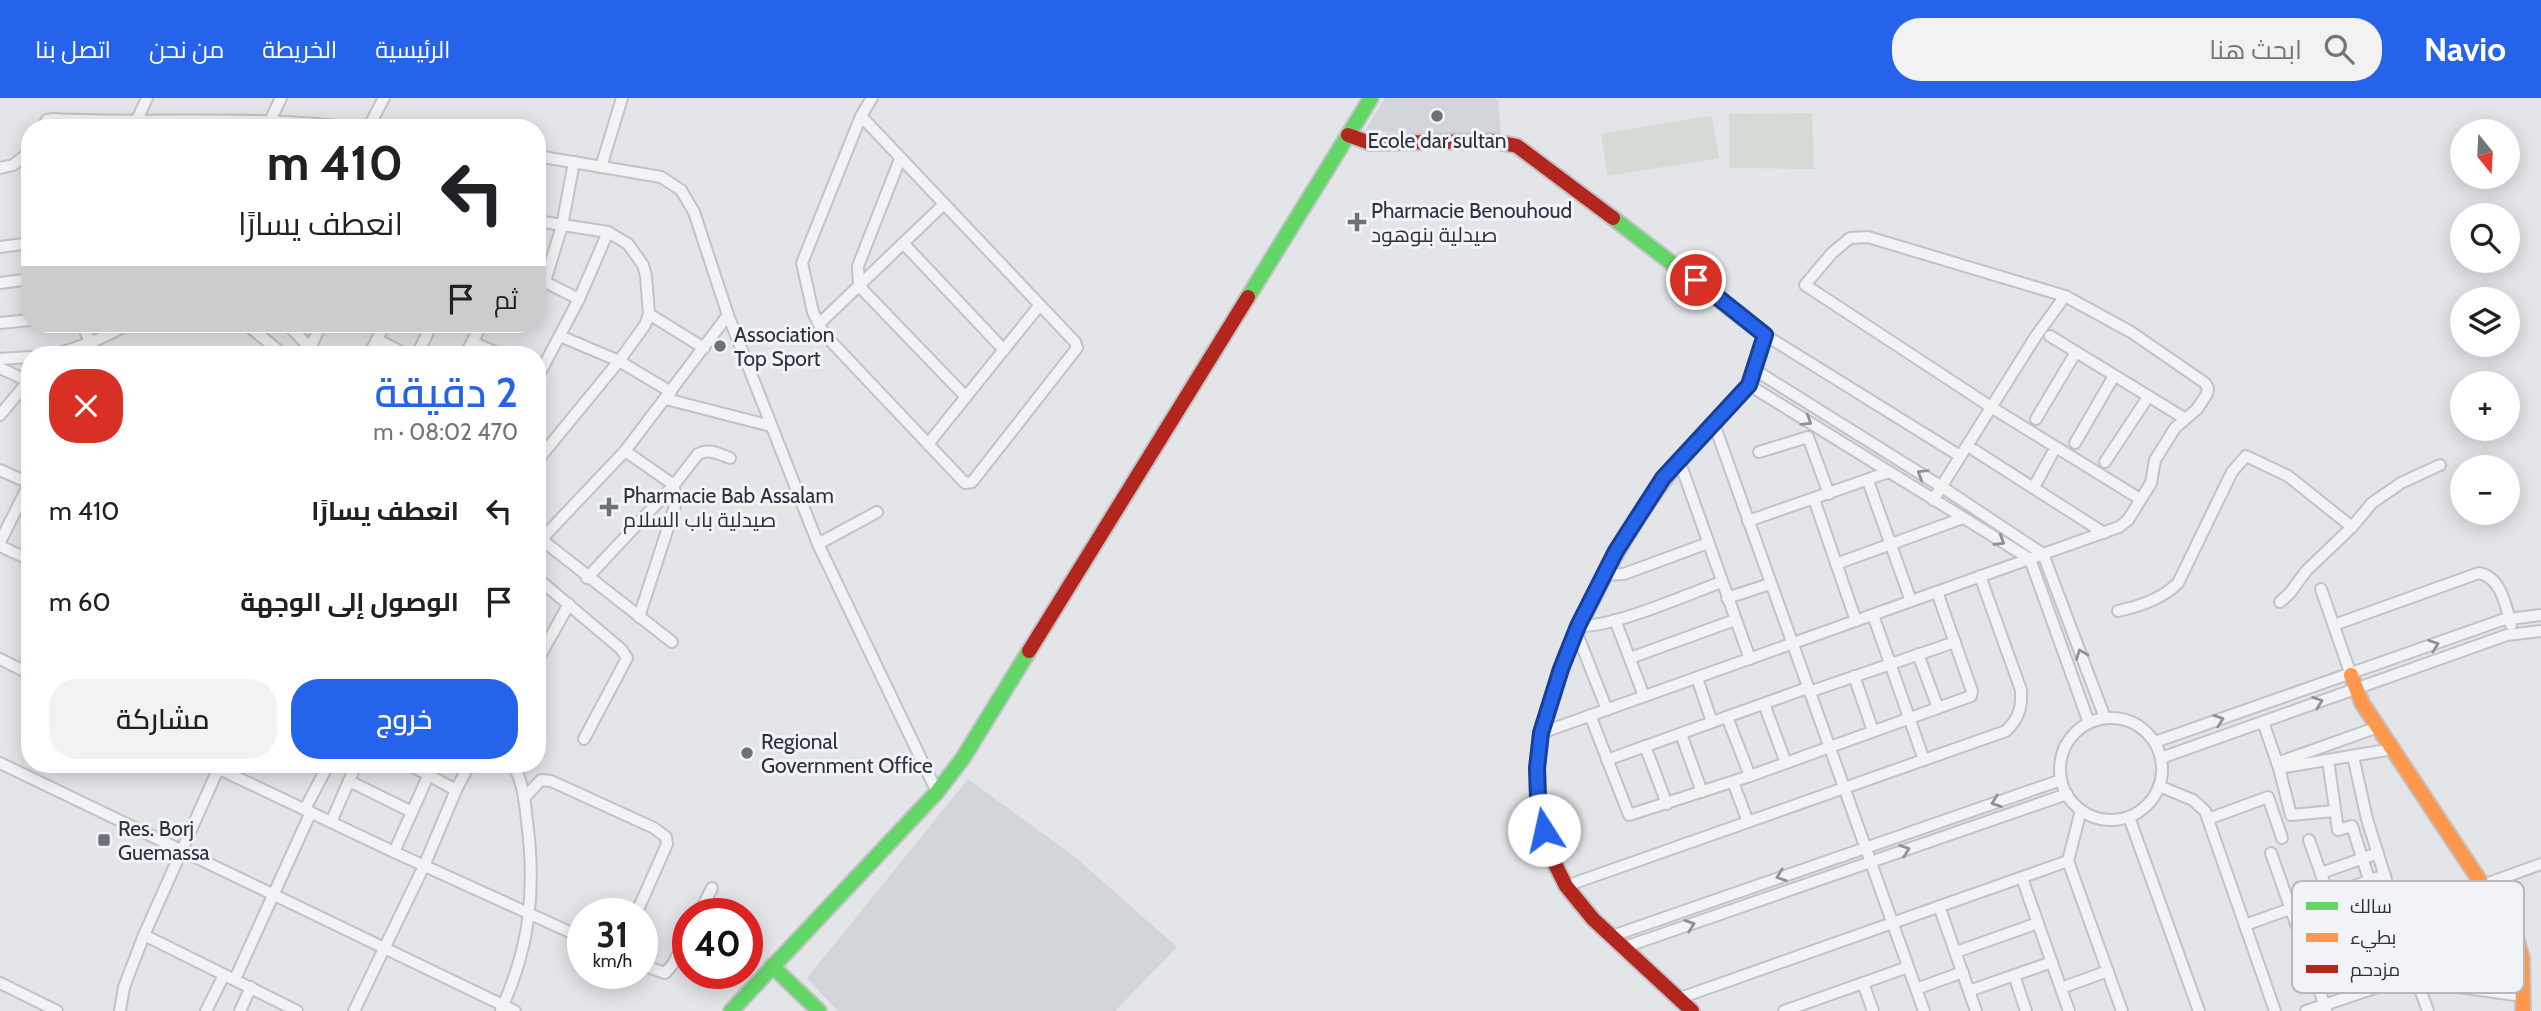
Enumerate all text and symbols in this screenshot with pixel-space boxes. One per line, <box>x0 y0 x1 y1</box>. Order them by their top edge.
search box <box>1892 18 2382 81</box>
text: Navio <box>2424 29 2506 69</box>
icon: search <box>2320 30 2358 68</box>
text: ابحث هنا <box>2209 34 2302 66</box>
text: اتصل بنا <box>35 35 111 64</box>
text: من نحن <box>149 35 224 64</box>
text: الخريطة <box>262 35 337 64</box>
text: الرئيسية <box>375 35 451 64</box>
marker: Ecole dar sultan <box>1429 108 1445 124</box>
north arrow <box>2450 119 2520 189</box>
map controls <box>2450 119 2520 525</box>
place label: Ecole dar sultan <box>1367 128 1507 153</box>
text: 410 m <box>267 133 403 192</box>
icon: left <box>427 147 518 238</box>
place label: Pharmacie Benouhoud صيدلية بنوهود <box>1371 198 1572 247</box>
button: search <box>2450 203 2520 273</box>
text: انعطف يسارًا <box>238 204 403 243</box>
marker: Pharmacie Benouhoud صيدلية بنوهود <box>1349 214 1365 230</box>
pin <box>1666 250 1726 310</box>
icon: arrive <box>1677 261 1715 299</box>
icon: arrive <box>442 280 480 318</box>
text: ثم <box>494 284 518 316</box>
button: layers <box>2450 287 2520 357</box>
place label: Association Top Sport <box>734 322 835 371</box>
marker: Association Top Sport <box>712 338 728 354</box>
text: 2 دقيقة <box>375 366 518 418</box>
button: close <box>49 369 123 443</box>
button: + <box>2450 371 2520 441</box>
one-way arrow <box>1799 412 1812 425</box>
text: 470 m · 08:02 <box>373 418 518 446</box>
button: − <box>2450 455 2520 525</box>
one-way arrow <box>1917 470 1930 483</box>
place label: Pharmacie Bab Assalam صيدلية باب السلام <box>623 483 834 534</box>
icon: left <box>480 492 518 530</box>
text: 410 m <box>49 495 119 527</box>
text: انعطف يسارًا <box>311 495 459 527</box>
marker: Pharmacie Bab Assalam صيدلية باب السلام <box>601 499 617 515</box>
one-way arrow <box>1993 533 2006 546</box>
icon: arrive <box>480 583 518 621</box>
text: 60 m <box>49 586 111 618</box>
text: الوصول إلى الوجهة <box>240 586 459 618</box>
one-way arrow <box>2428 639 2440 653</box>
one-way arrow <box>2075 649 2089 661</box>
button: مشاركة <box>49 679 277 759</box>
button: خروج <box>291 679 518 759</box>
one-way arrow <box>2311 696 2323 710</box>
one-way arrow <box>2213 714 2225 728</box>
place label: Regional Government Office <box>761 729 933 778</box>
marker: Regional Government Office <box>739 745 755 761</box>
position arrow <box>1507 793 1581 867</box>
one-way arrow <box>1991 793 2003 808</box>
place label: Res. Borj Guemassa <box>118 816 210 865</box>
marker: Res. Borj Guemassa <box>96 832 112 848</box>
one-way arrow <box>1898 844 1910 858</box>
one-way arrow <box>1776 868 1788 882</box>
legend <box>2292 881 2524 993</box>
text: سالك <box>2350 895 2392 918</box>
speed limit sign: 40 <box>672 898 763 989</box>
text: 31 <box>597 913 628 956</box>
one-way arrow <box>1683 919 1695 933</box>
text: بطيء <box>2350 926 2396 952</box>
text: km/h <box>593 950 632 972</box>
text: مزدحم <box>2350 958 2400 983</box>

